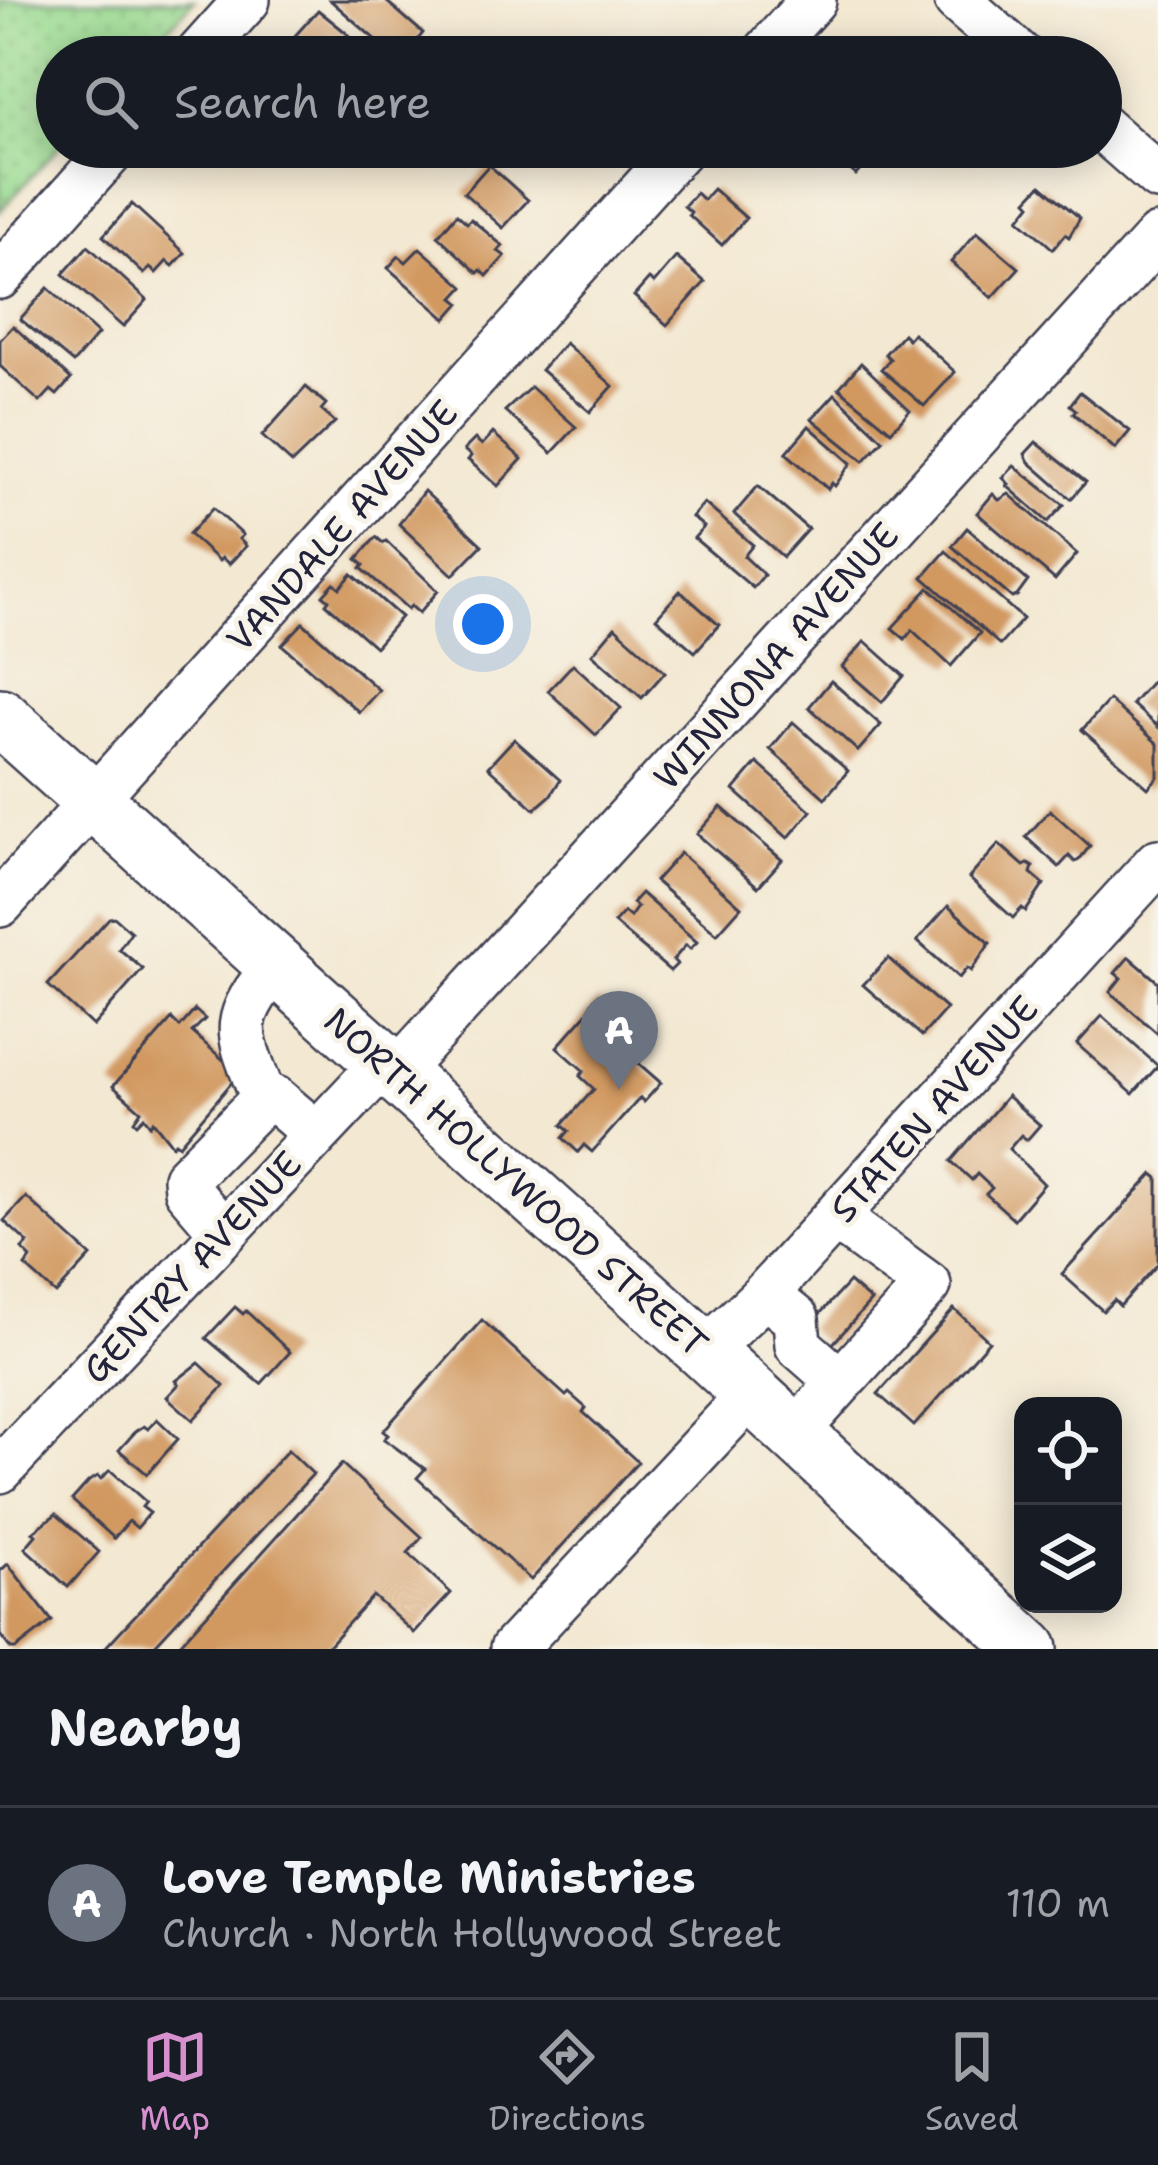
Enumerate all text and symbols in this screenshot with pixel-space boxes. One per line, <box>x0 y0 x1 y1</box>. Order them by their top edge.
search box <box>36 36 1122 168</box>
icon: search <box>78 69 144 135</box>
text: Search here <box>174 72 431 132</box>
street label: VANDALE AVENUE <box>216 389 468 663</box>
street label: WINNONA AVENUE <box>643 512 909 800</box>
your location <box>453 594 513 654</box>
street label: STATEN AVENUE <box>819 985 1049 1233</box>
pin: A <box>580 991 658 1090</box>
street label: NORTH HOLLYWOOD STREET <box>314 996 718 1368</box>
street label: GENTRY AVENUE <box>71 1140 313 1394</box>
map controls <box>1014 1397 1122 1613</box>
button: locate <box>1014 1397 1122 1505</box>
button: layers <box>1014 1505 1122 1613</box>
text: Nearby <box>48 1693 243 1761</box>
text: Love Temple Ministries <box>162 1847 696 1907</box>
text: A <box>72 1877 102 1929</box>
text: 110 m <box>1006 1877 1110 1929</box>
text: Church · North Hollywood Street <box>162 1907 782 1959</box>
tab: Map <box>139 2024 210 2141</box>
tab: Directions <box>489 2024 646 2141</box>
tab: Saved <box>925 2024 1019 2141</box>

